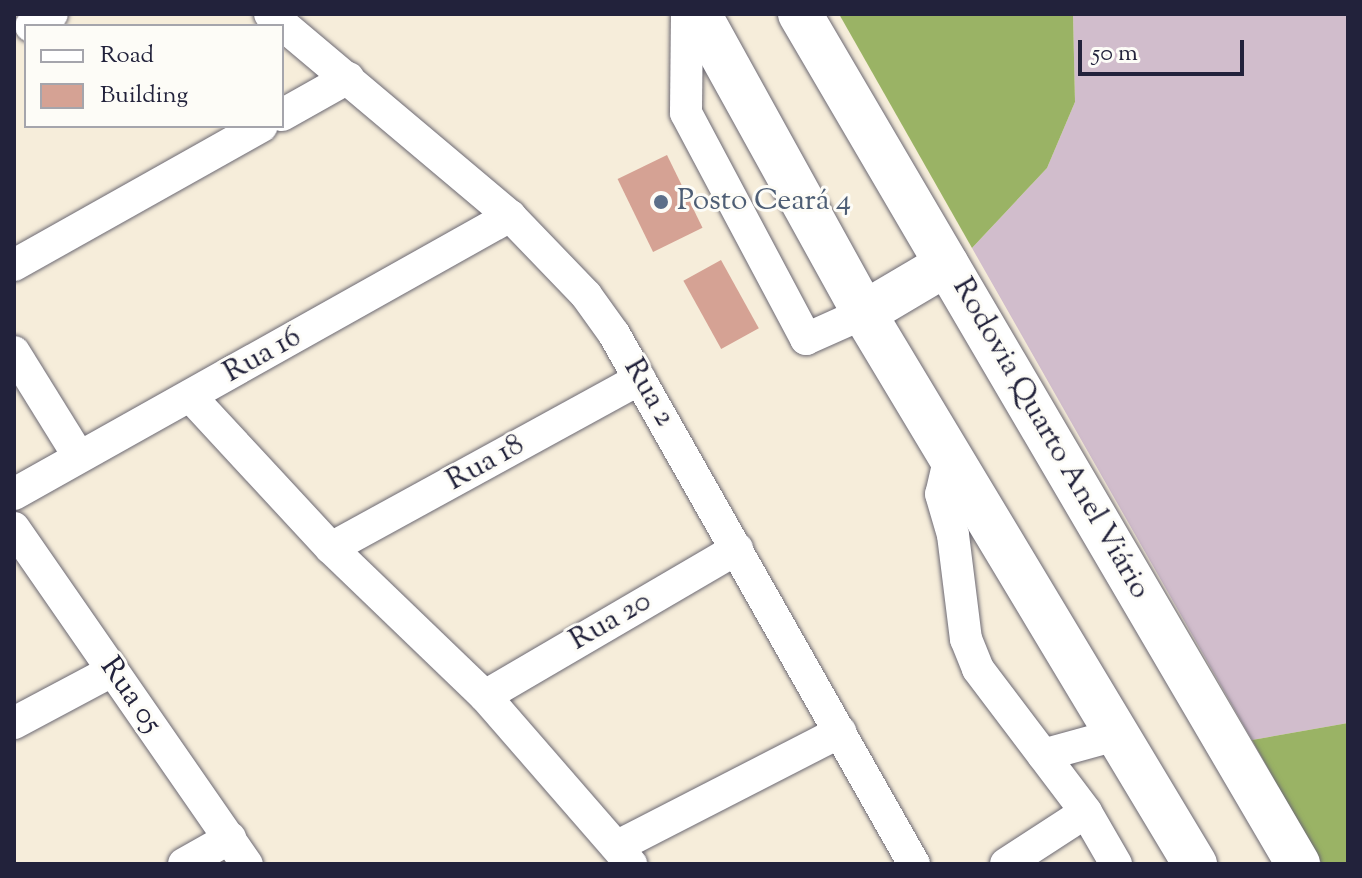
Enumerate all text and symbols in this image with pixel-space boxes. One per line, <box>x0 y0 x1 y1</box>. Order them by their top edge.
legend <box>24 24 284 128</box>
scale bar <box>1082 24 1248 74</box>
text: 50 m <box>1092 37 1138 71</box>
text: Road <box>100 39 154 73</box>
text: Building <box>100 79 188 113</box>
place label: Posto Ceará 4 <box>677 184 851 220</box>
marker: Posto Ceará 4 <box>652 193 670 211</box>
street label: Rodovia Quarto Anel Viário <box>943 272 1157 606</box>
street label: Rua 16 <box>218 320 308 392</box>
street label: Rua 2 <box>614 353 682 433</box>
street label: Rua 18 <box>441 428 531 500</box>
street label: Rua 20 <box>564 584 658 660</box>
street label: Rua 05 <box>91 651 169 741</box>

